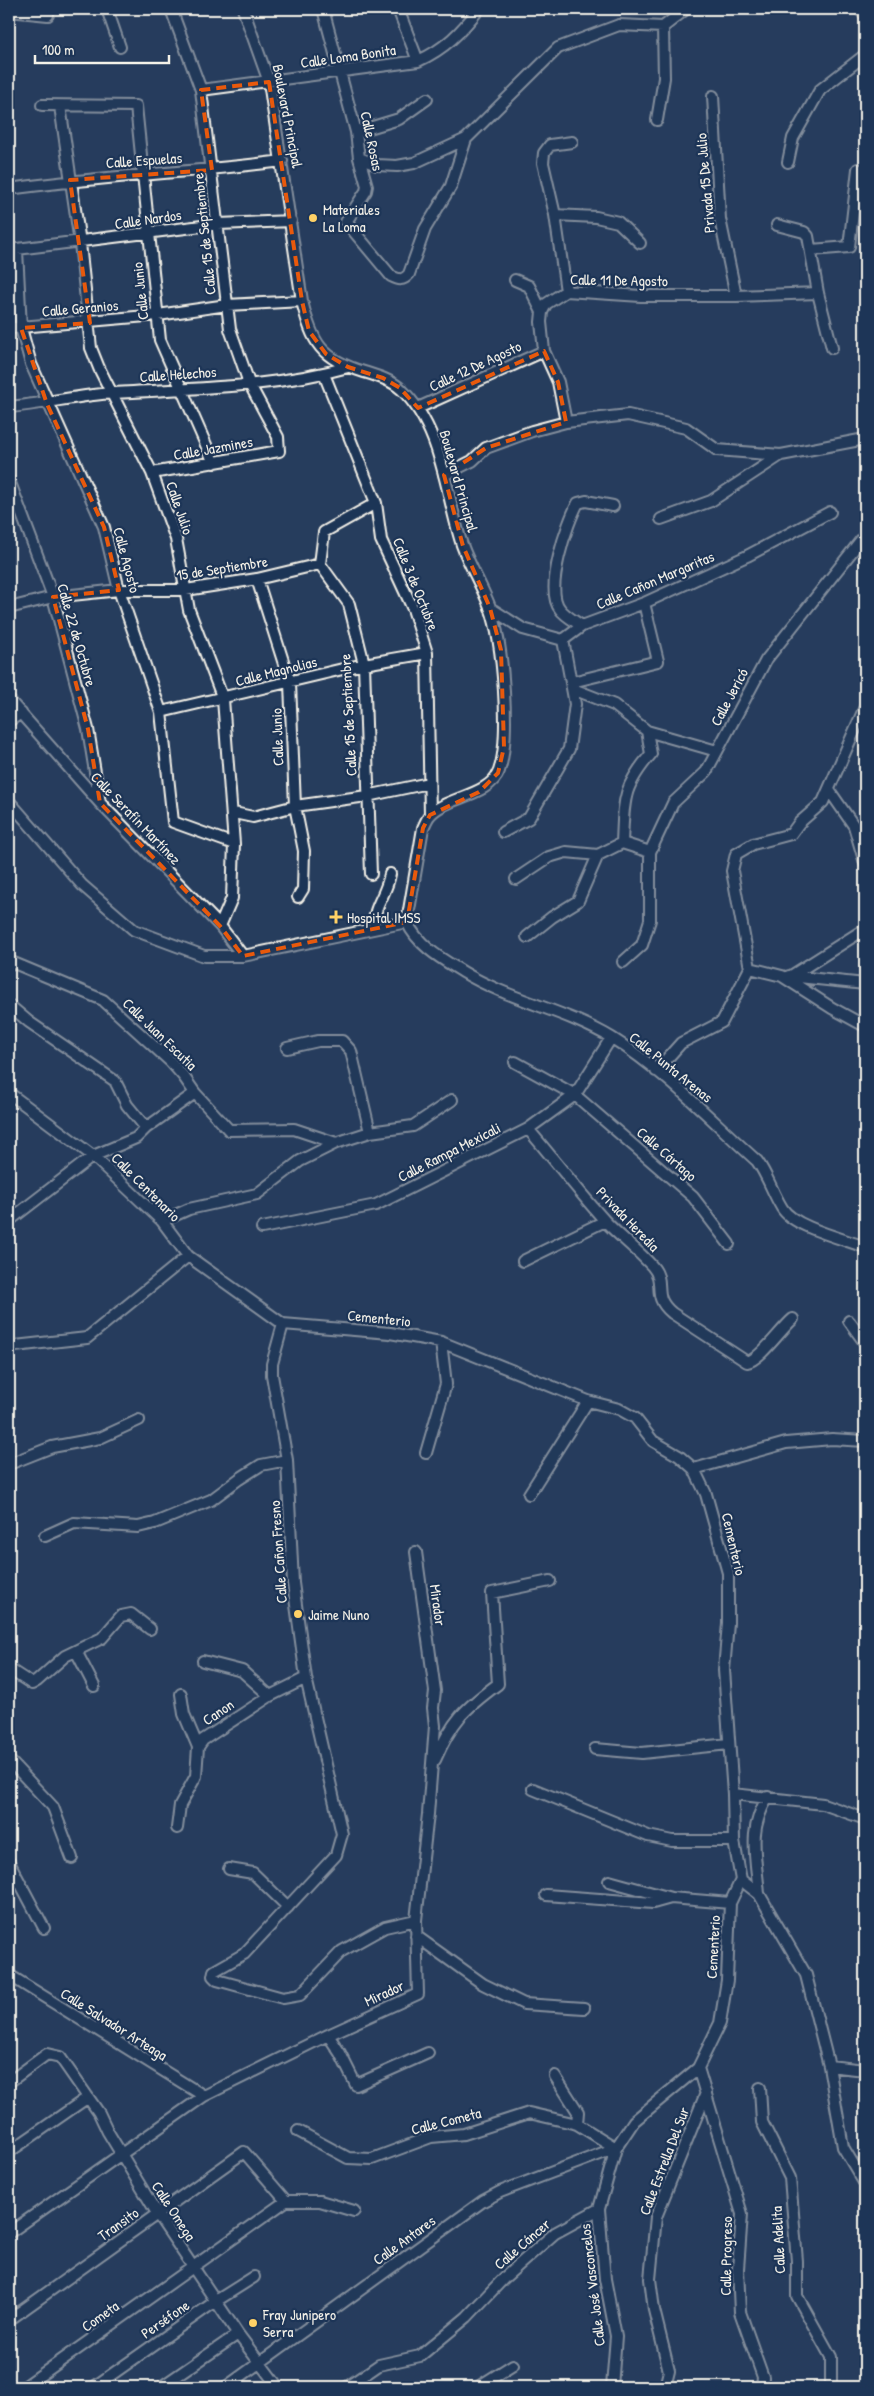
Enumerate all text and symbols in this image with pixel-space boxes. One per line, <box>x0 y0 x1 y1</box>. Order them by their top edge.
scale bar <box>35 32 169 64</box>
text: 100 m <box>42 39 75 60</box>
street label: Calle Loma Bonita <box>299 39 397 73</box>
street label: Boulevard Principal <box>268 62 308 170</box>
street label: Calle Rosas <box>355 109 389 173</box>
street label: Privada 15 De Julio <box>690 132 720 234</box>
street label: Calle Espuelas <box>105 147 183 173</box>
street label: Calle 15 de Septiembre <box>187 172 221 296</box>
place label: Materiales La Loma <box>323 199 380 237</box>
street label: Calle Nardos <box>113 204 183 234</box>
marker: Materiales La Loma <box>307 212 319 224</box>
street label: Calle Junio <box>127 261 153 321</box>
street label: Calle 11 De Agosto <box>570 269 668 291</box>
street label: Calle Geranios <box>41 294 119 322</box>
street label: Calle 12 De Agosto <box>425 335 525 397</box>
street label: Calle Helechos <box>139 361 217 387</box>
street label: Boulevard Principal <box>434 428 484 534</box>
street label: Calle Jazmines <box>172 431 254 465</box>
street label: Calle Julio <box>161 479 199 537</box>
street label: Calle Agosto <box>108 525 146 595</box>
street label: Calle 3 de Octubre <box>388 534 444 634</box>
street label: Calle Cañon Margaritas <box>593 546 717 614</box>
street label: 15 de Septiembre <box>175 550 269 586</box>
street label: Calle 22 de Octubre <box>52 581 102 689</box>
street label: Calle Magnolias <box>233 651 319 691</box>
street label: Calle 15 de Septiembre <box>334 653 362 777</box>
street label: Calle Jericó <box>705 664 753 730</box>
street label: Calle Junio <box>265 708 289 766</box>
street label: Calle Serafín Martínez <box>86 767 186 869</box>
place label: Hospital IMSS <box>347 907 420 928</box>
marker: Hospital IMSS <box>329 910 343 924</box>
street label: Calle Juan Escutia <box>118 993 202 1075</box>
street label: Calle Punta Arenas <box>625 1027 717 1107</box>
street label: Calle Rampa Mexicali <box>394 1117 504 1187</box>
street label: Calle Cártago <box>632 1122 702 1186</box>
street label: Calle Centenario <box>107 1148 185 1226</box>
street label: Privada Heredia <box>592 1182 665 1256</box>
street label: Cementerio <box>346 1304 412 1332</box>
street label: Calle Cañon Fresno <box>264 1500 292 1604</box>
street label: Cementerio <box>717 1511 751 1577</box>
street label: Mirador <box>425 1583 451 1627</box>
place label: Jaime Nuno <box>308 1604 369 1625</box>
marker: Jaime Nuno <box>292 1608 304 1620</box>
street label: Canon <box>198 1694 238 1730</box>
street label: Cementerio <box>701 1915 725 1979</box>
street label: Mirador <box>361 1975 407 2011</box>
street label: Calle Salvador Arteaga <box>57 1983 172 2065</box>
street label: Calle Cometa <box>409 2102 483 2140</box>
street label: Calle Estrella Del Sur <box>634 2104 694 2218</box>
street label: Calle Omega <box>147 2177 201 2245</box>
street label: Transito <box>93 2202 143 2246</box>
street label: Calle Adelita <box>766 2206 790 2274</box>
street label: Calle Antares <box>368 2210 440 2270</box>
street label: Calle Cáncer <box>489 2213 555 2274</box>
street label: Calle Progreso <box>715 2216 737 2296</box>
street label: Calle José Vasconcelos <box>574 2222 610 2347</box>
street label: Cometa <box>77 2295 123 2336</box>
street label: Perséfone <box>136 2295 194 2343</box>
place label: Fray Junipero Serra <box>262 2304 336 2342</box>
marker: Fray Junipero Serra <box>247 2317 259 2329</box>

